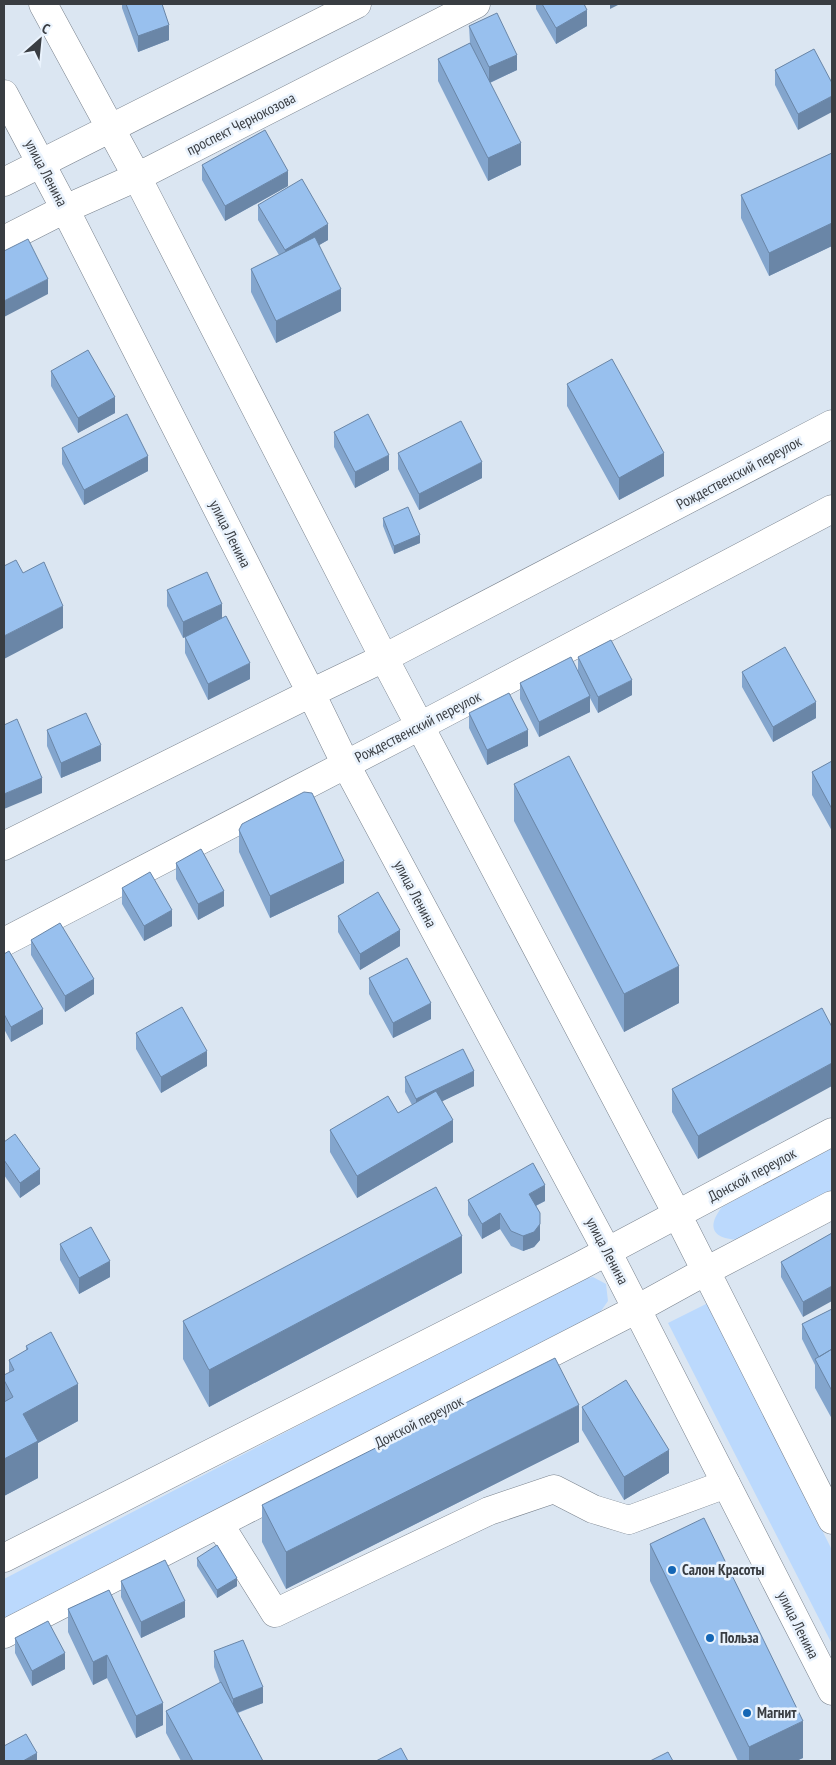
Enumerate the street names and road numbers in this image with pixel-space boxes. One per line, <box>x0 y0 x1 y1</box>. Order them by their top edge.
street label: проспект Чернокозова <box>183 88 298 159</box>
street label: улица Ленина <box>21 136 72 210</box>
street label: Рождественский переулок <box>673 431 805 514</box>
street label: улица Ленина <box>205 497 256 571</box>
street label: Рождественский переулок <box>352 686 484 767</box>
street label: улица Ленина <box>390 857 441 931</box>
street label: Донской переулок <box>704 1143 799 1206</box>
street label: улица Ленина <box>582 1214 633 1288</box>
street label: Донской переулок <box>371 1391 467 1452</box>
street label: улица Ленина <box>773 1588 824 1662</box>

